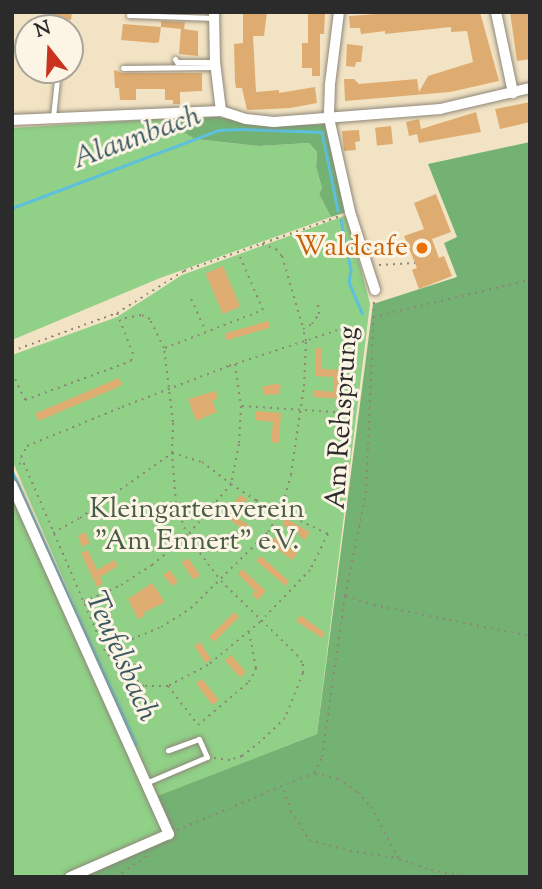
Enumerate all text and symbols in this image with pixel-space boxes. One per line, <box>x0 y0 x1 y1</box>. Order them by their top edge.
north arrow <box>14 14 84 84</box>
text: N <box>32 15 54 46</box>
water label: Alaunbach <box>68 99 206 179</box>
place label: Waldcafe <box>295 231 408 265</box>
marker: Waldcafe <box>414 240 430 256</box>
street label: Am Rehsprung <box>320 325 366 511</box>
park label: Kleingartenverein "Am Ennert" e.V. <box>89 493 305 559</box>
water label: Teufelsbach <box>75 587 165 727</box>

